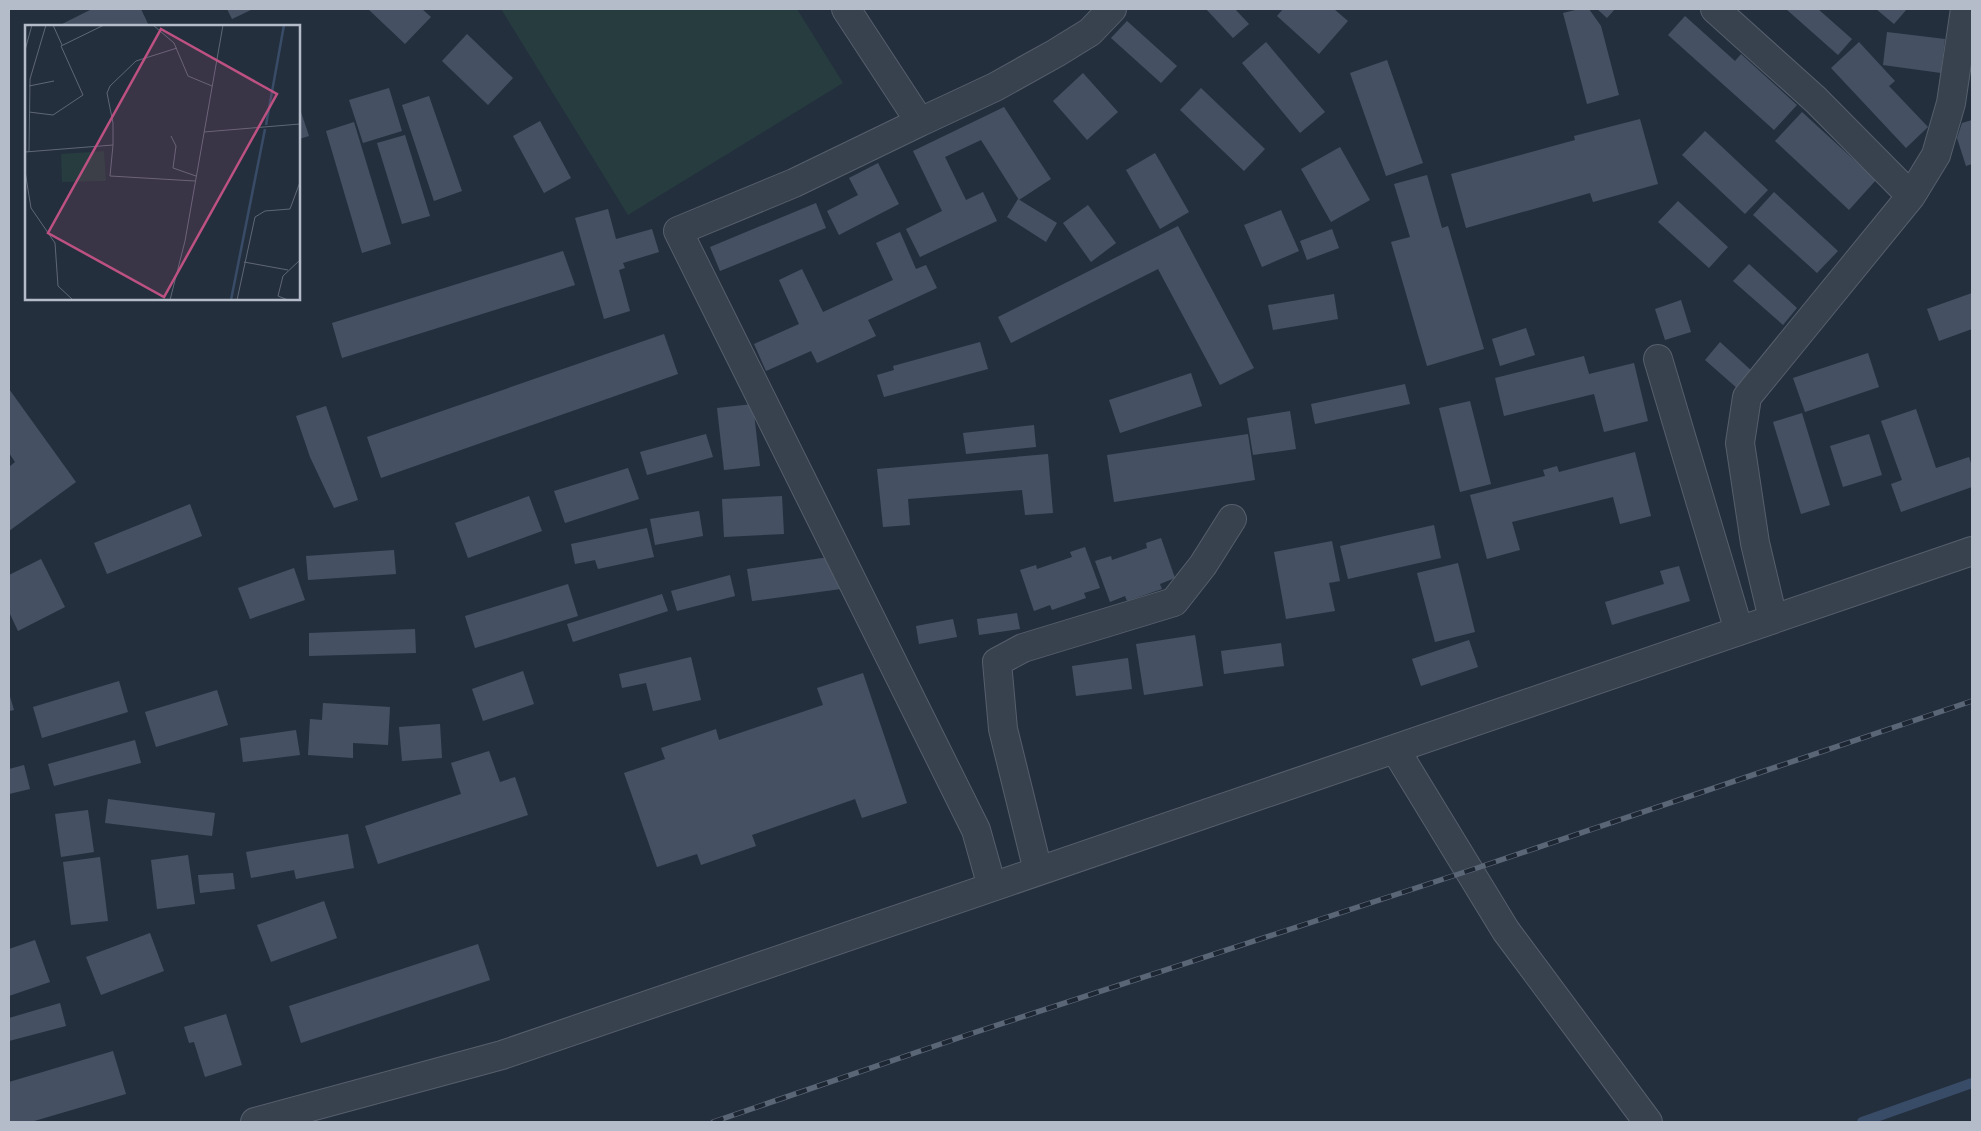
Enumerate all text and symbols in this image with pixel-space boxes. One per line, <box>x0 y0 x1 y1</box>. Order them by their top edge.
inset map <box>25 25 300 300</box>

